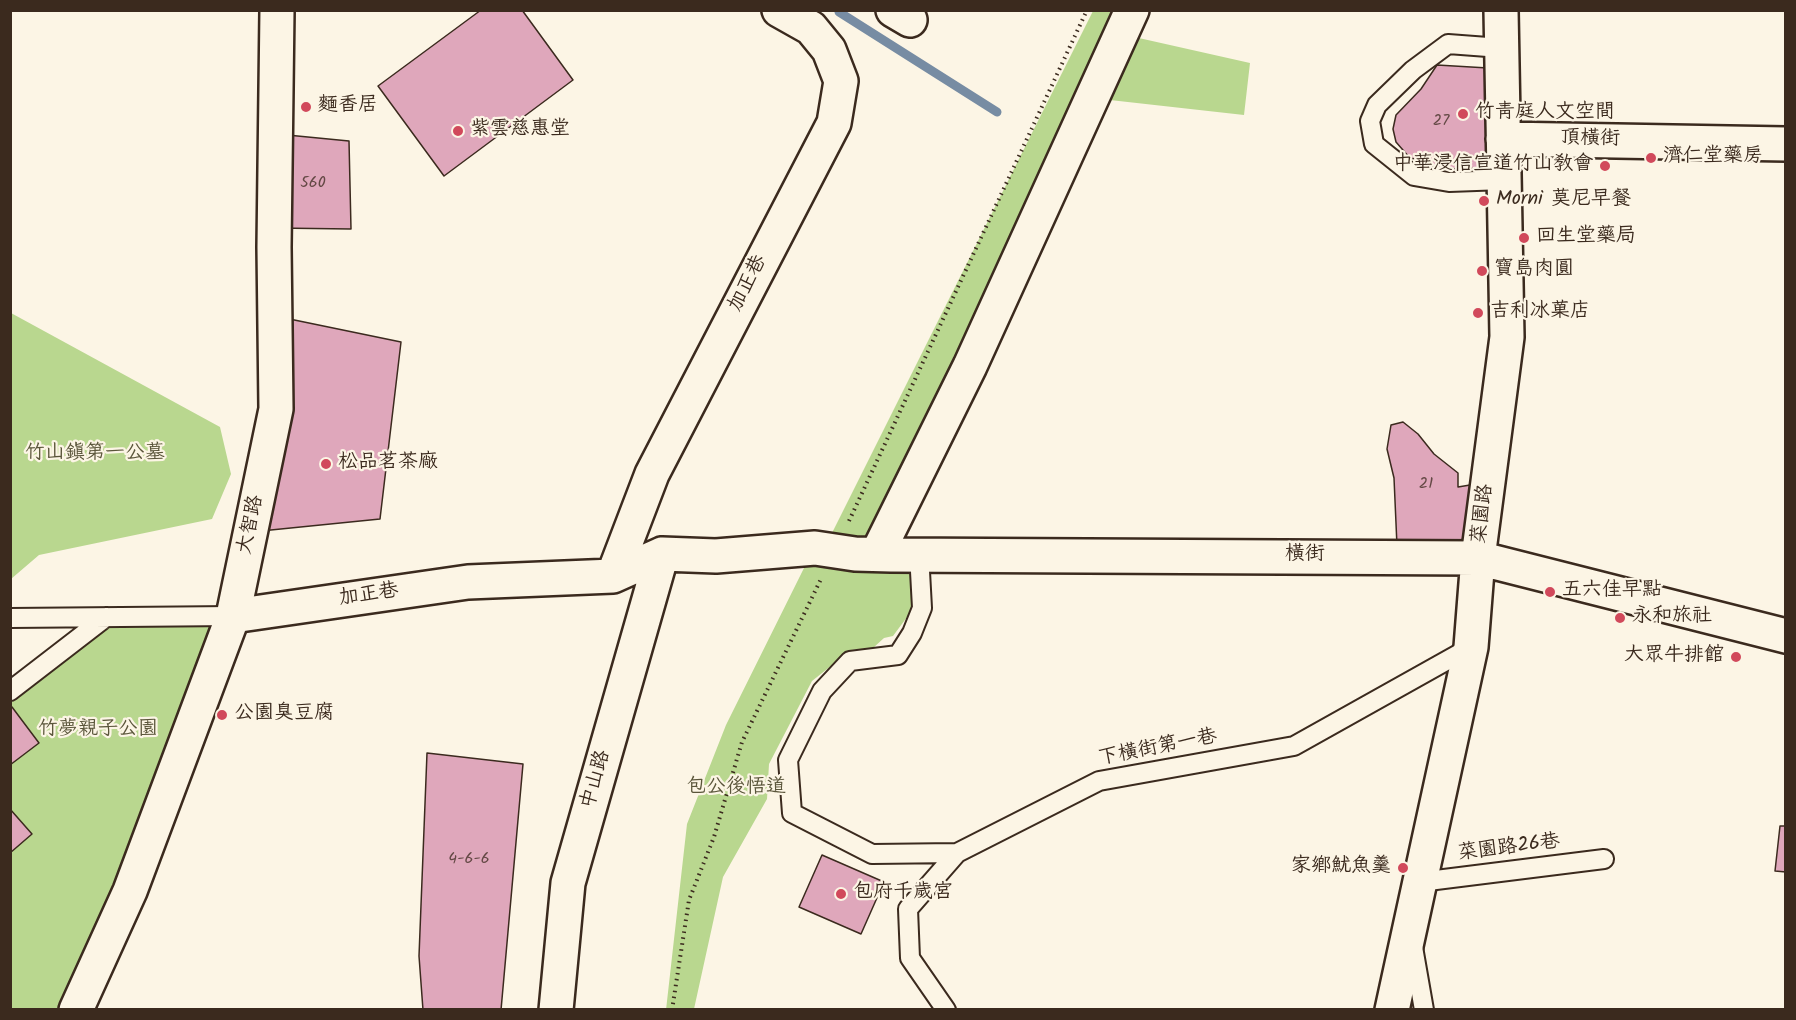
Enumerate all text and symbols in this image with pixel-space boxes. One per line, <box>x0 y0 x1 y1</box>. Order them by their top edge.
place label: 麵香居 <box>318 95 378 119</box>
marker: 麵香居 <box>299 100 313 114</box>
place label: 竹青庭人文空間 <box>1475 102 1615 126</box>
marker: 竹青庭人文空間 <box>1456 107 1470 121</box>
house number: 27 <box>1433 112 1449 132</box>
place label: 紫雲慈惠堂 <box>470 119 570 143</box>
marker: 紫雲慈惠堂 <box>451 124 465 138</box>
street label: 頂橫街 <box>1560 127 1620 153</box>
place label: 濟仁堂藥房 <box>1663 146 1763 170</box>
marker: 濟仁堂藥房 <box>1644 151 1658 165</box>
place label: 中華浸信宣道竹山教會 <box>1393 154 1593 178</box>
marker: 中華浸信宣道竹山教會 <box>1598 159 1612 173</box>
house number: 560 <box>300 174 326 194</box>
place label: Morni 莫尼早餐 <box>1496 189 1631 213</box>
marker: Morni 莫尼早餐 <box>1477 194 1491 208</box>
place label: 回生堂藥局 <box>1536 226 1636 250</box>
marker: 回生堂藥局 <box>1517 231 1531 245</box>
street label: 加正巷 <box>725 252 773 316</box>
place label: 寶島肉圓 <box>1494 259 1574 283</box>
marker: 寶島肉圓 <box>1475 264 1489 278</box>
place label: 吉利冰菓店 <box>1490 301 1590 325</box>
marker: 吉利冰菓店 <box>1471 306 1485 320</box>
park label: 竹山鎮第一公墓 <box>25 443 165 467</box>
place label: 松品茗茶廠 <box>338 452 438 476</box>
marker: 松品茗茶廠 <box>319 457 333 471</box>
house number: 21 <box>1419 475 1433 495</box>
street label: 菜園路 <box>1468 483 1500 545</box>
street label: 大智路 <box>234 493 270 557</box>
street label: 橫街 <box>1285 544 1325 568</box>
street label: 加正巷 <box>338 580 400 612</box>
place label: 五六佳早點 <box>1562 580 1662 604</box>
marker: 五六佳早點 <box>1543 585 1557 599</box>
place label: 永和旅社 <box>1632 606 1712 630</box>
marker: 永和旅社 <box>1613 611 1627 625</box>
place label: 大眾牛排館 <box>1624 645 1724 669</box>
marker: 大眾牛排館 <box>1729 650 1743 664</box>
place label: 公園臭豆腐 <box>234 703 334 727</box>
marker: 公園臭豆腐 <box>215 708 229 722</box>
park label: 竹夢親子公園 <box>38 719 158 743</box>
street label: 下橫街第一巷 <box>1097 726 1219 772</box>
street label: 中山路 <box>577 748 617 812</box>
park label: 包公後悟道 <box>686 777 786 801</box>
street label: 菜園路26巷 <box>1457 831 1561 867</box>
house number: 4-6-6 <box>448 850 490 870</box>
place label: 家鄉魷魚羹 <box>1291 856 1391 880</box>
marker: 家鄉魷魚羹 <box>1396 861 1410 875</box>
place label: 包府千歲宮 <box>853 882 953 906</box>
marker: 包府千歲宮 <box>834 887 848 901</box>

